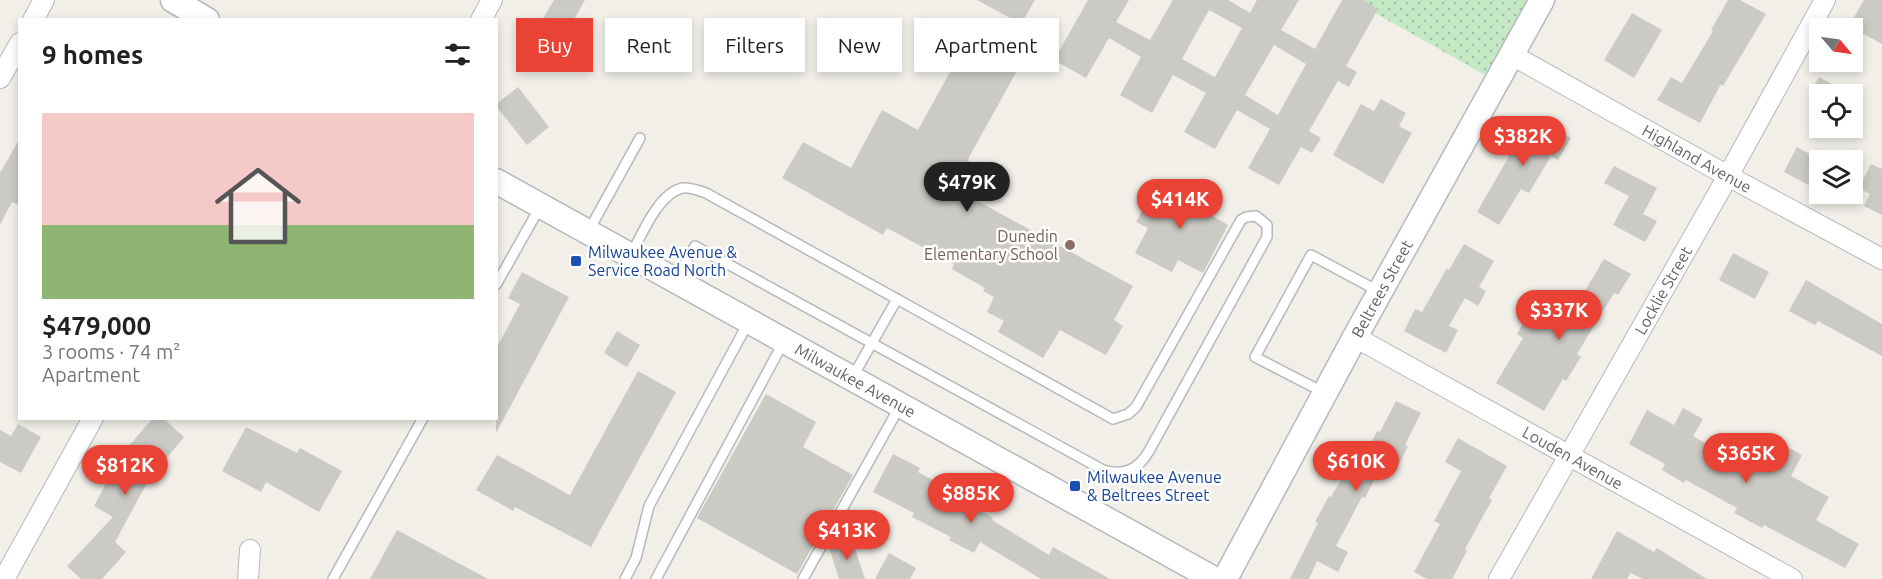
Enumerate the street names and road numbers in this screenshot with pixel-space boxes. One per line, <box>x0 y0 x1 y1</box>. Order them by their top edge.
street label: Highland Avenue <box>1639 121 1755 196</box>
street label: Beltrees Street <box>1348 236 1416 341</box>
street label: Locklie Street <box>1631 243 1696 338</box>
street label: Milwaukee Avenue <box>792 340 919 421</box>
street label: Louden Avenue <box>1520 423 1626 493</box>

